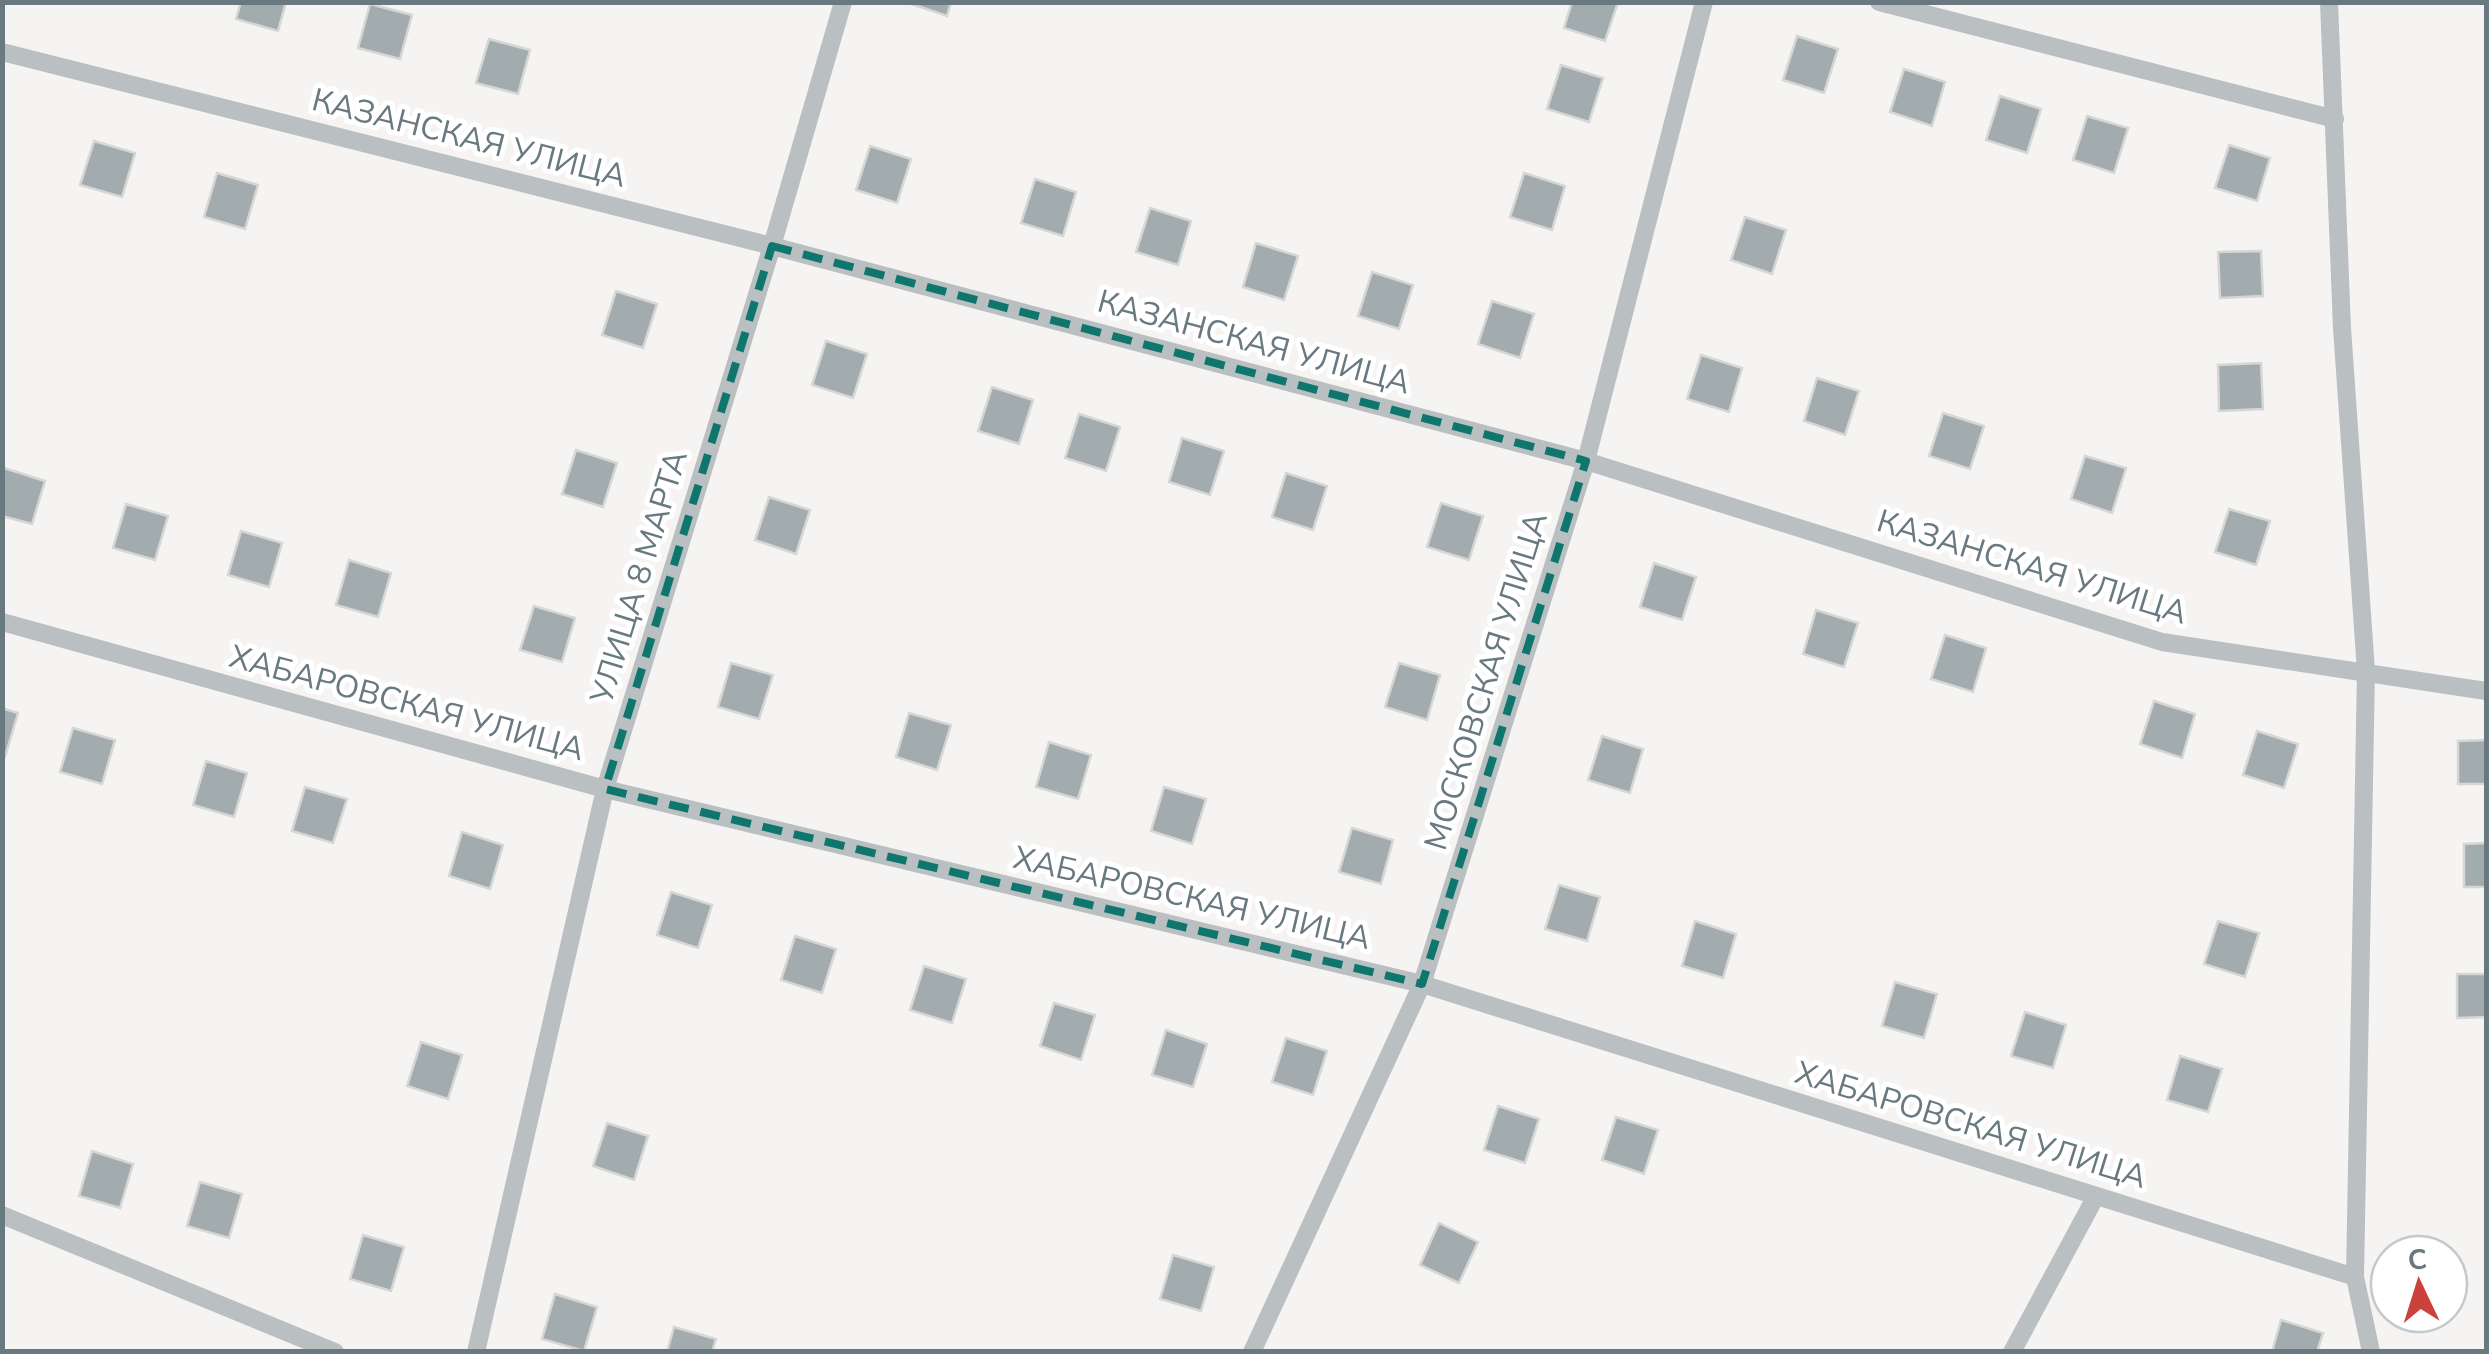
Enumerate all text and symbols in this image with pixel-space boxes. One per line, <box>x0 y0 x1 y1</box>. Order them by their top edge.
street label: КАЗАНСКАЯ УЛИЦА <box>307 78 631 198</box>
street label: КАЗАНСКАЯ УЛИЦА <box>1093 280 1415 404</box>
street label: УЛИЦА 8 МАРТА <box>580 445 698 710</box>
street label: КАЗАНСКАЯ УЛИЦА <box>1872 499 2192 635</box>
street label: МОСКОВСКАЯ УЛИЦА <box>1414 507 1558 855</box>
street label: ХАБАРОВСКАЯ УЛИЦА <box>225 635 589 771</box>
street label: ХАБАРОВСКАЯ УЛИЦА <box>1009 836 1375 960</box>
street label: ХАБАРОВСКАЯ УЛИЦА <box>1790 1051 2152 1199</box>
north arrow <box>2369 1234 2469 1334</box>
text: С <box>2407 1240 2428 1280</box>

